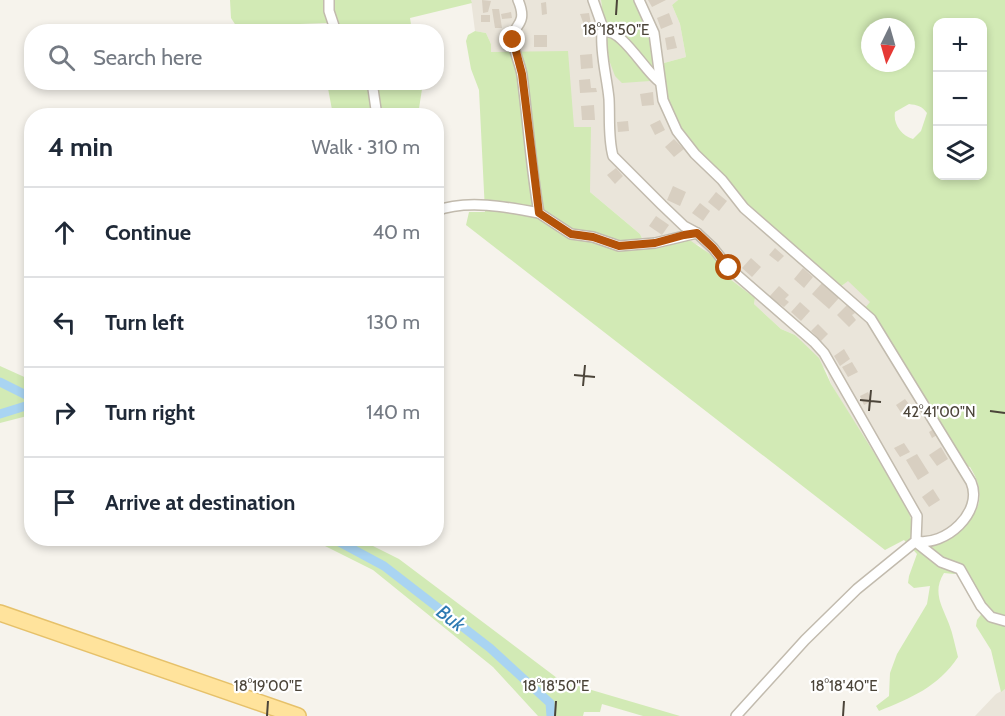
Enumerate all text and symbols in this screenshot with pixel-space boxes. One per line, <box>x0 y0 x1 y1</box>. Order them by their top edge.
north arrow <box>861 18 915 72</box>
map controls <box>933 18 987 180</box>
button: + <box>933 18 987 72</box>
text: 18°18'50"E <box>583 21 649 39</box>
search box <box>24 24 444 90</box>
route end <box>499 26 525 52</box>
icon: search <box>45 41 78 74</box>
text: Search here <box>93 44 202 71</box>
button: − <box>933 72 987 126</box>
button: layers <box>933 126 987 180</box>
text: 4 min <box>48 131 113 163</box>
text: Walk · 310 m <box>312 135 420 159</box>
icon: ahead <box>48 216 81 249</box>
text: Continue <box>105 219 191 246</box>
text: 40 m <box>372 220 420 244</box>
route start <box>715 254 741 280</box>
icon: left <box>48 306 81 339</box>
text: Turn left <box>105 309 184 336</box>
text: 130 m <box>367 310 420 334</box>
icon: right <box>48 396 81 429</box>
text: Turn right <box>105 399 195 426</box>
text: 140 m <box>366 400 420 424</box>
text: 42°41'00"N <box>903 403 975 421</box>
icon: arrive <box>48 486 81 519</box>
text: Arrive at destination <box>105 489 295 516</box>
water label: Buk <box>432 599 471 637</box>
text: 18°19'00"E <box>234 677 302 695</box>
text: 18°18'50"E <box>523 677 589 695</box>
text: 18°18'40"E <box>811 677 877 695</box>

